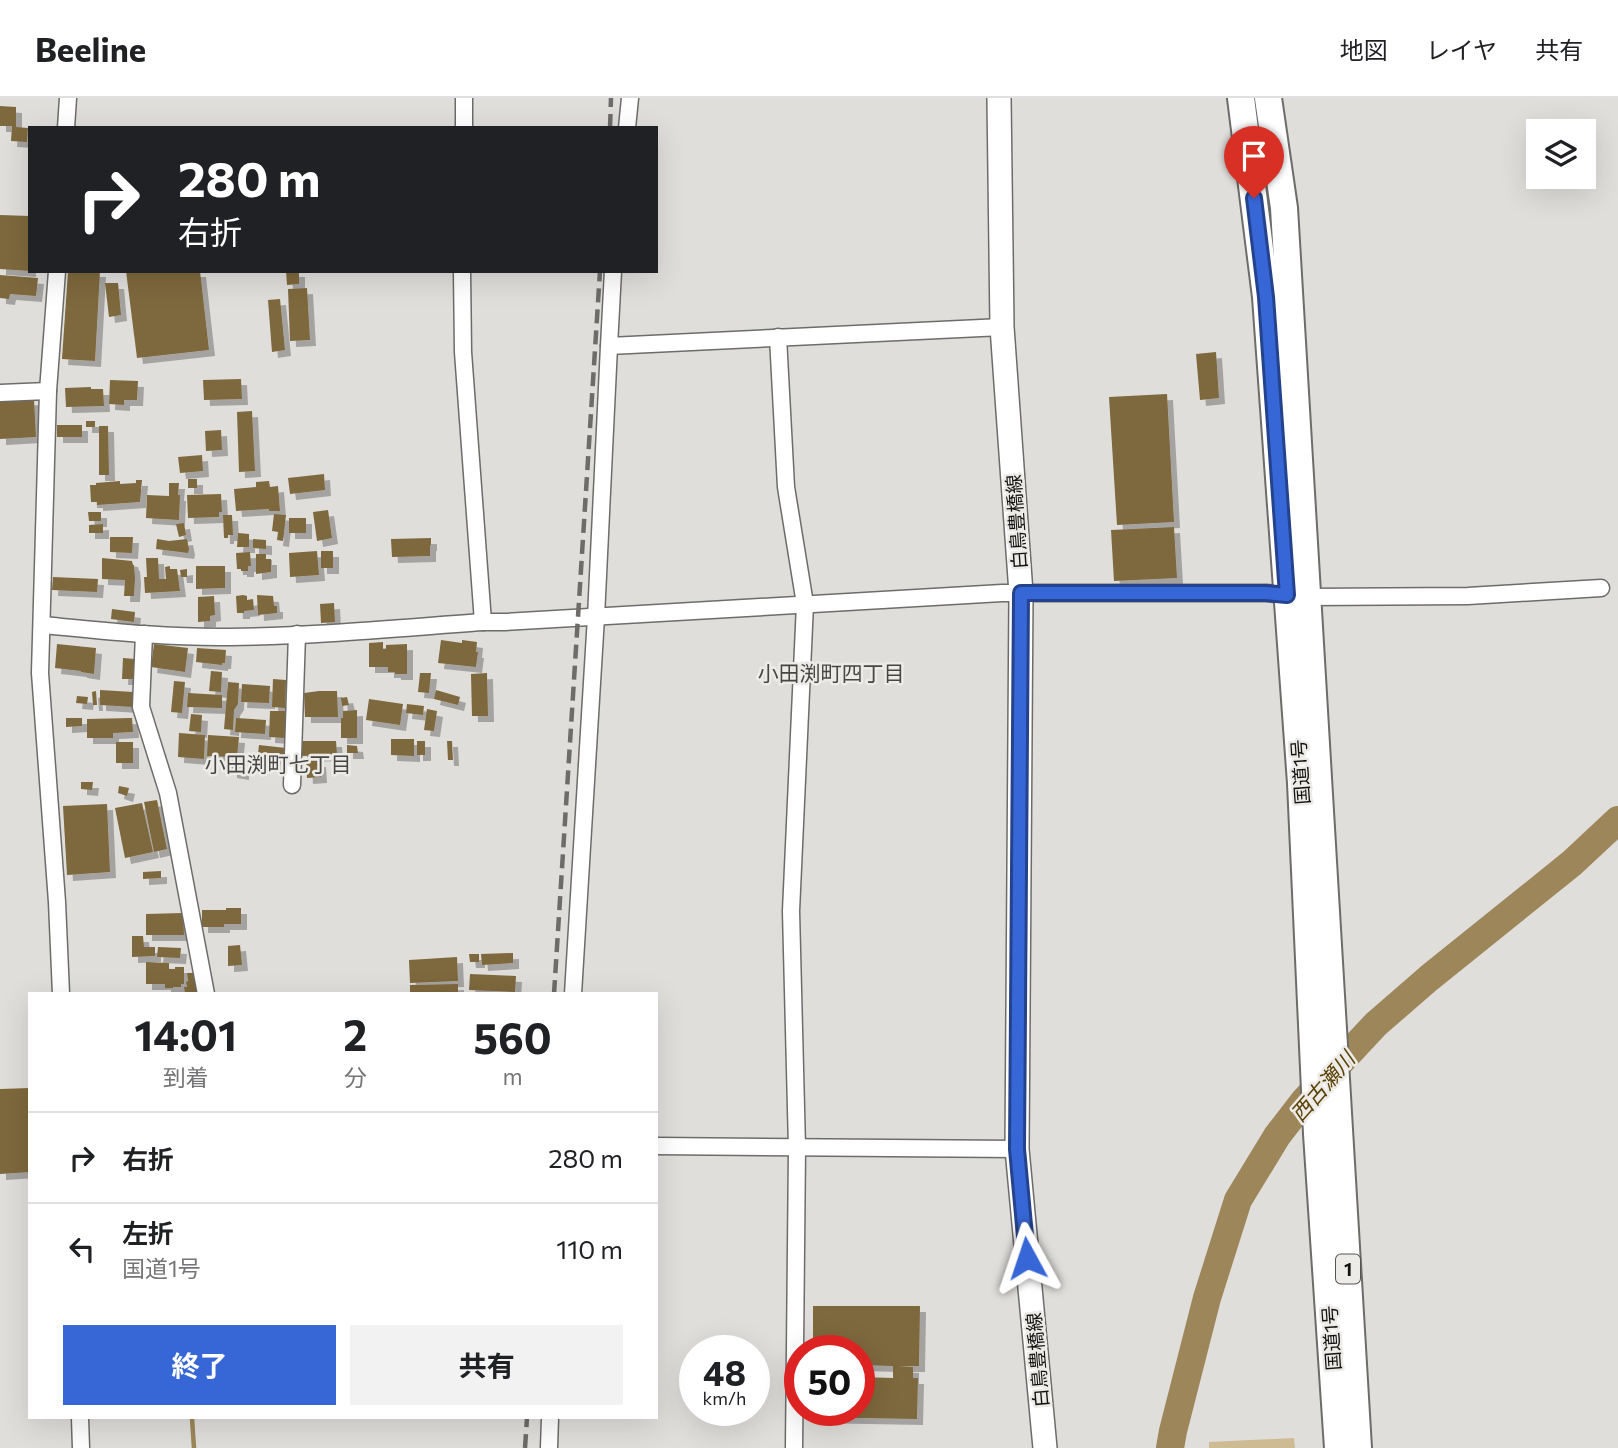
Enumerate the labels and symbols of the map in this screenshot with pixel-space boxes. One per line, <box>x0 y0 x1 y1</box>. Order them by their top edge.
pin <box>1224 126 1284 198</box>
street label: 白鳥豊橋線 <box>1001 474 1031 570</box>
district label: 小田渕町四丁目 <box>758 660 905 685</box>
street label: 国道1号 <box>1286 739 1314 805</box>
district label: 小田渕町七丁目 <box>205 751 352 776</box>
water label: 西古瀬川 <box>1285 1045 1360 1126</box>
position arrow <box>990 1221 1064 1295</box>
road number: 1 <box>1336 1254 1360 1284</box>
street label: 国道1号 <box>1317 1305 1345 1371</box>
street label: 白鳥豊橋線 <box>1021 1312 1053 1408</box>
speed limit sign: 50 <box>784 1335 875 1426</box>

